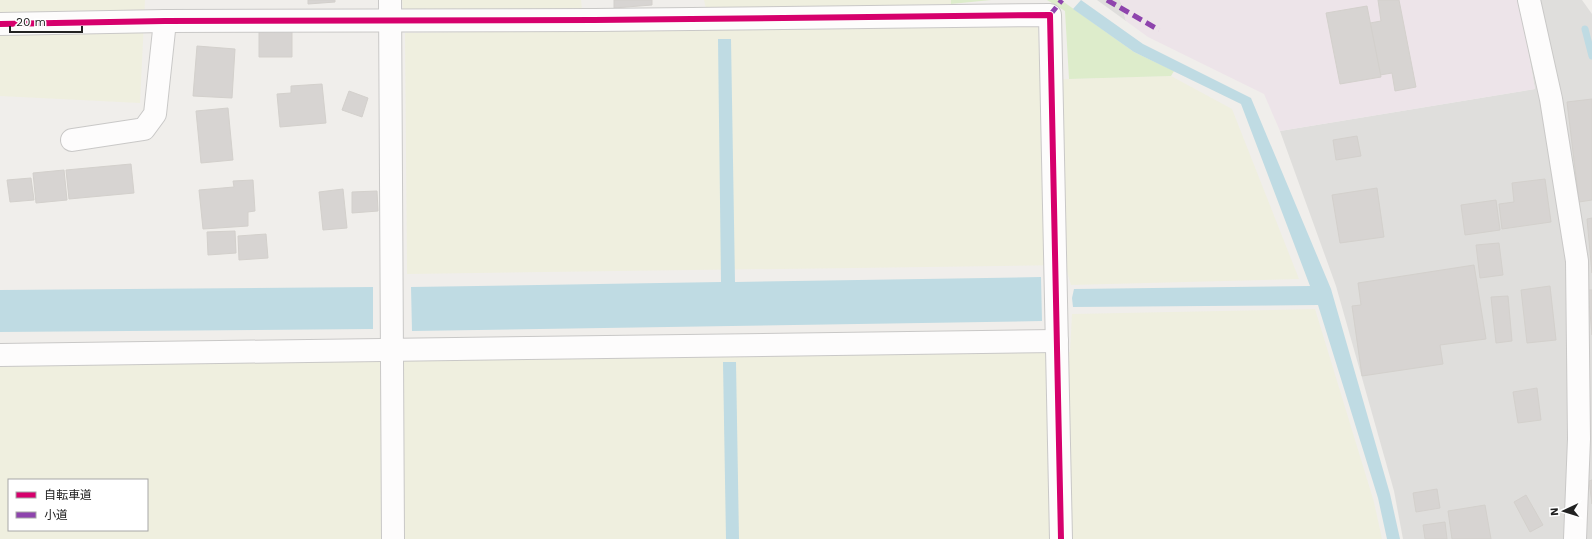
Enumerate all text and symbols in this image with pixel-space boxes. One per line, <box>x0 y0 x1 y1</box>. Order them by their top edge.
scale bar <box>10 8 82 34</box>
text: 20 m <box>16 15 46 29</box>
legend <box>8 479 148 531</box>
text: 自転車道 <box>44 488 92 502</box>
north arrow <box>1544 491 1584 531</box>
text: N <box>1548 507 1561 516</box>
text: 小道 <box>44 508 68 522</box>

